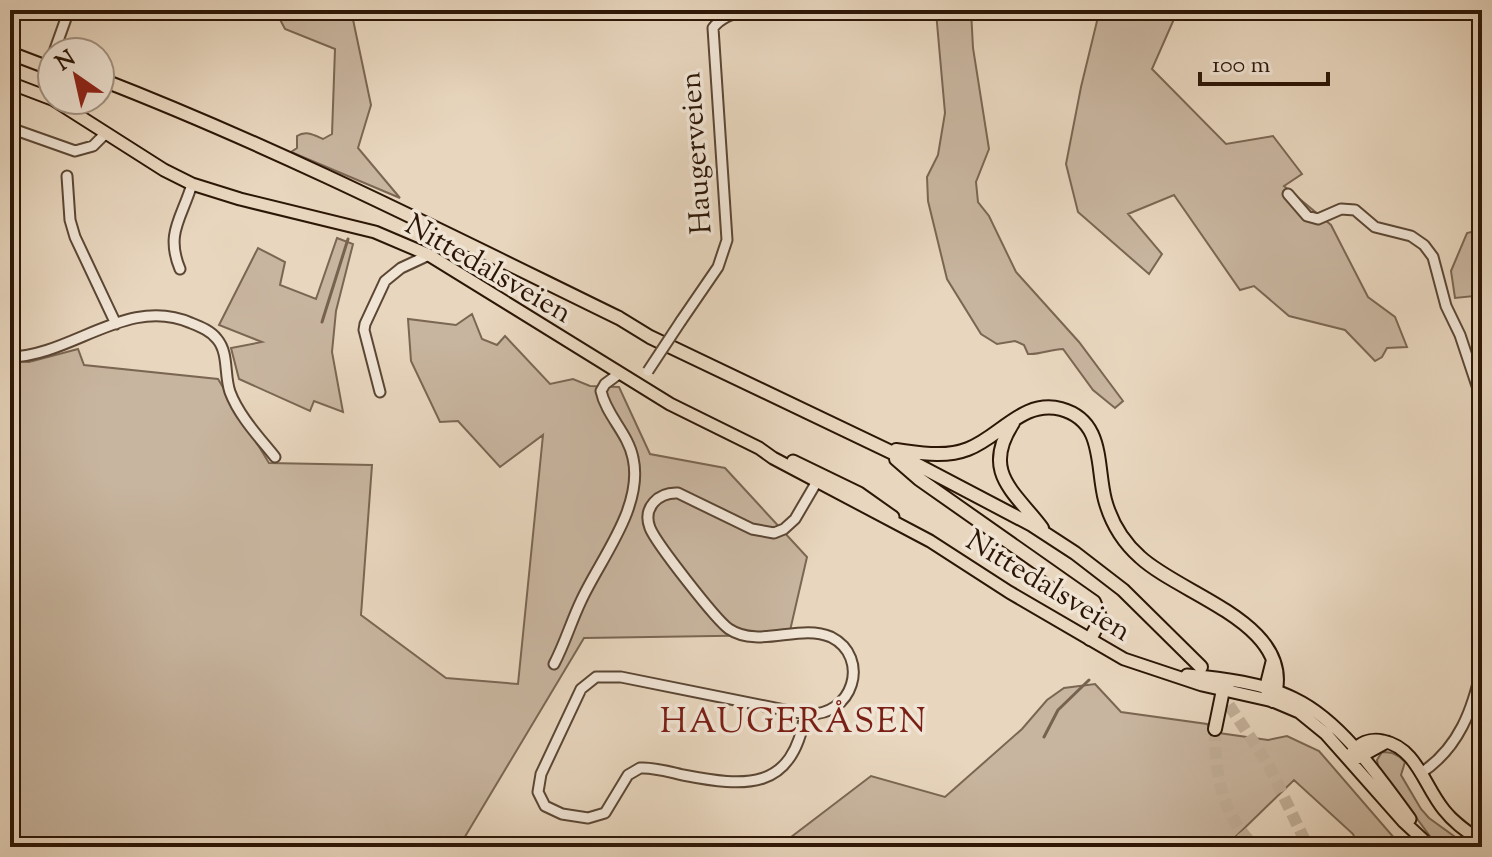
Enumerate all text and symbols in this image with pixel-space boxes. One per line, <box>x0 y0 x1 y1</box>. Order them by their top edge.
north arrow <box>36 36 116 116</box>
scale bar <box>1200 36 1328 86</box>
text: N <box>50 43 83 80</box>
text: 100 m <box>1212 49 1270 83</box>
street label: Haugerveien <box>670 70 725 236</box>
street label: Nittedalsveien <box>396 205 579 336</box>
street label: Nittedalsveien <box>957 521 1139 654</box>
district label: HAUGERÅSEN <box>660 699 928 748</box>

